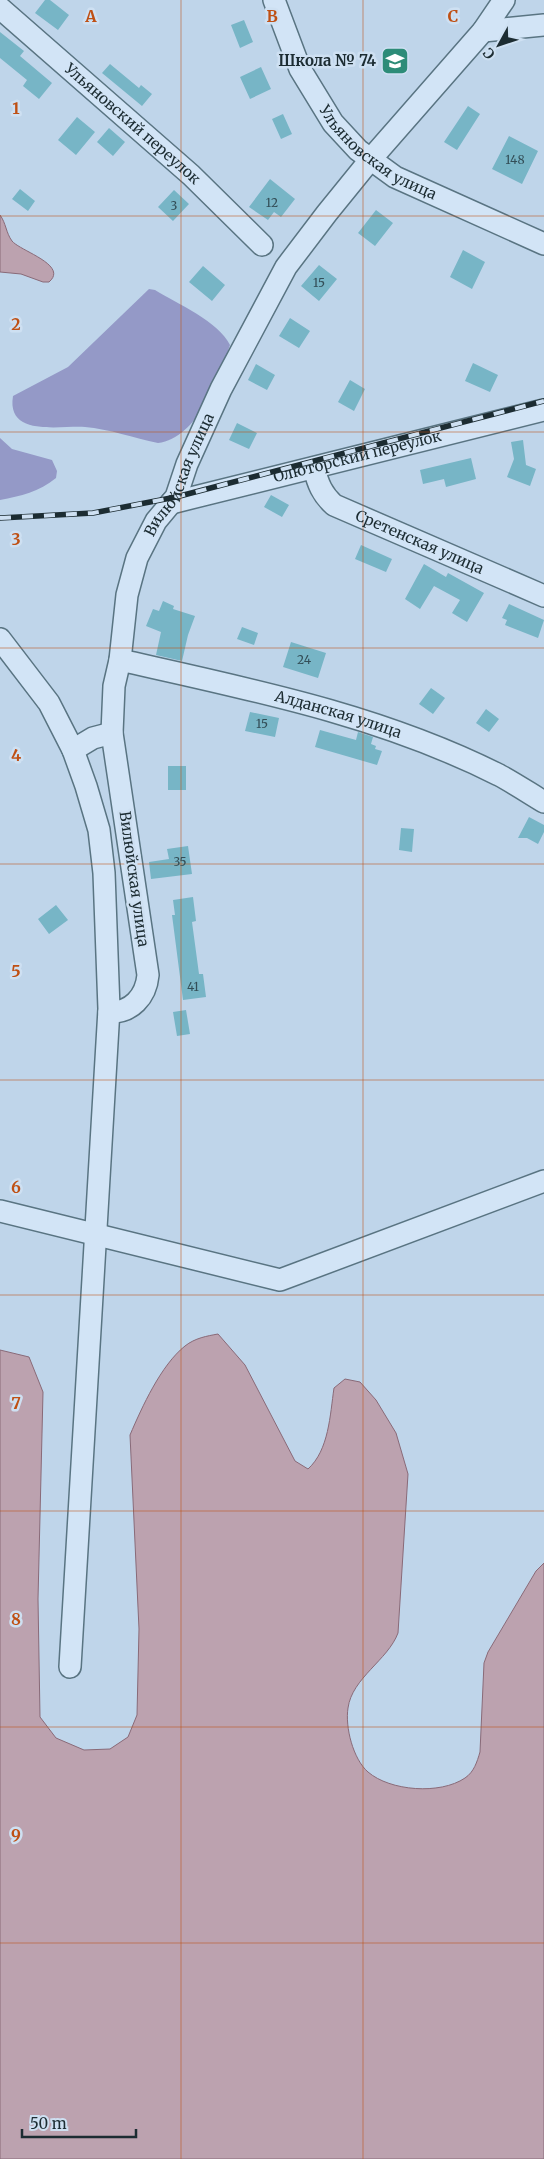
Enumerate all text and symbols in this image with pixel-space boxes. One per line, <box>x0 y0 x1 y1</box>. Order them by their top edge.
text: A <box>84 6 97 26</box>
text: B <box>266 6 278 26</box>
text: C <box>448 6 458 26</box>
north arrow <box>474 20 524 70</box>
text: С <box>479 44 499 63</box>
school or university icon: Школа № 74 <box>380 46 410 76</box>
place label: Школа № 74 <box>278 51 376 70</box>
street label: Ульяновский переулок <box>60 58 205 188</box>
text: 1 <box>12 98 20 118</box>
street label: Ульяновская улица <box>315 101 440 203</box>
house number: 148 <box>505 152 525 167</box>
house number: 12 <box>266 195 278 210</box>
house number: 3 <box>171 198 178 213</box>
house number: 15 <box>313 275 325 290</box>
text: 2 <box>11 314 21 334</box>
street label: Вилюйская улица <box>140 410 218 539</box>
street label: Олюторский переулок <box>271 426 444 486</box>
street label: Сретенская улица <box>353 505 487 578</box>
text: 3 <box>11 529 21 549</box>
house number: 24 <box>297 652 312 667</box>
street label: Алданская улица <box>272 686 404 742</box>
house number: 15 <box>256 716 268 731</box>
text: 4 <box>11 745 21 765</box>
street label: Вилюйская улица <box>116 810 153 948</box>
house number: 35 <box>173 854 187 869</box>
text: 5 <box>11 961 21 981</box>
house number: 41 <box>187 979 200 994</box>
text: 6 <box>11 1177 21 1197</box>
text: 7 <box>11 1393 21 1413</box>
text: 8 <box>11 1609 21 1629</box>
text: 9 <box>11 1825 21 1845</box>
scale bar <box>22 2106 136 2138</box>
text: 50 m <box>30 2114 67 2133</box>

